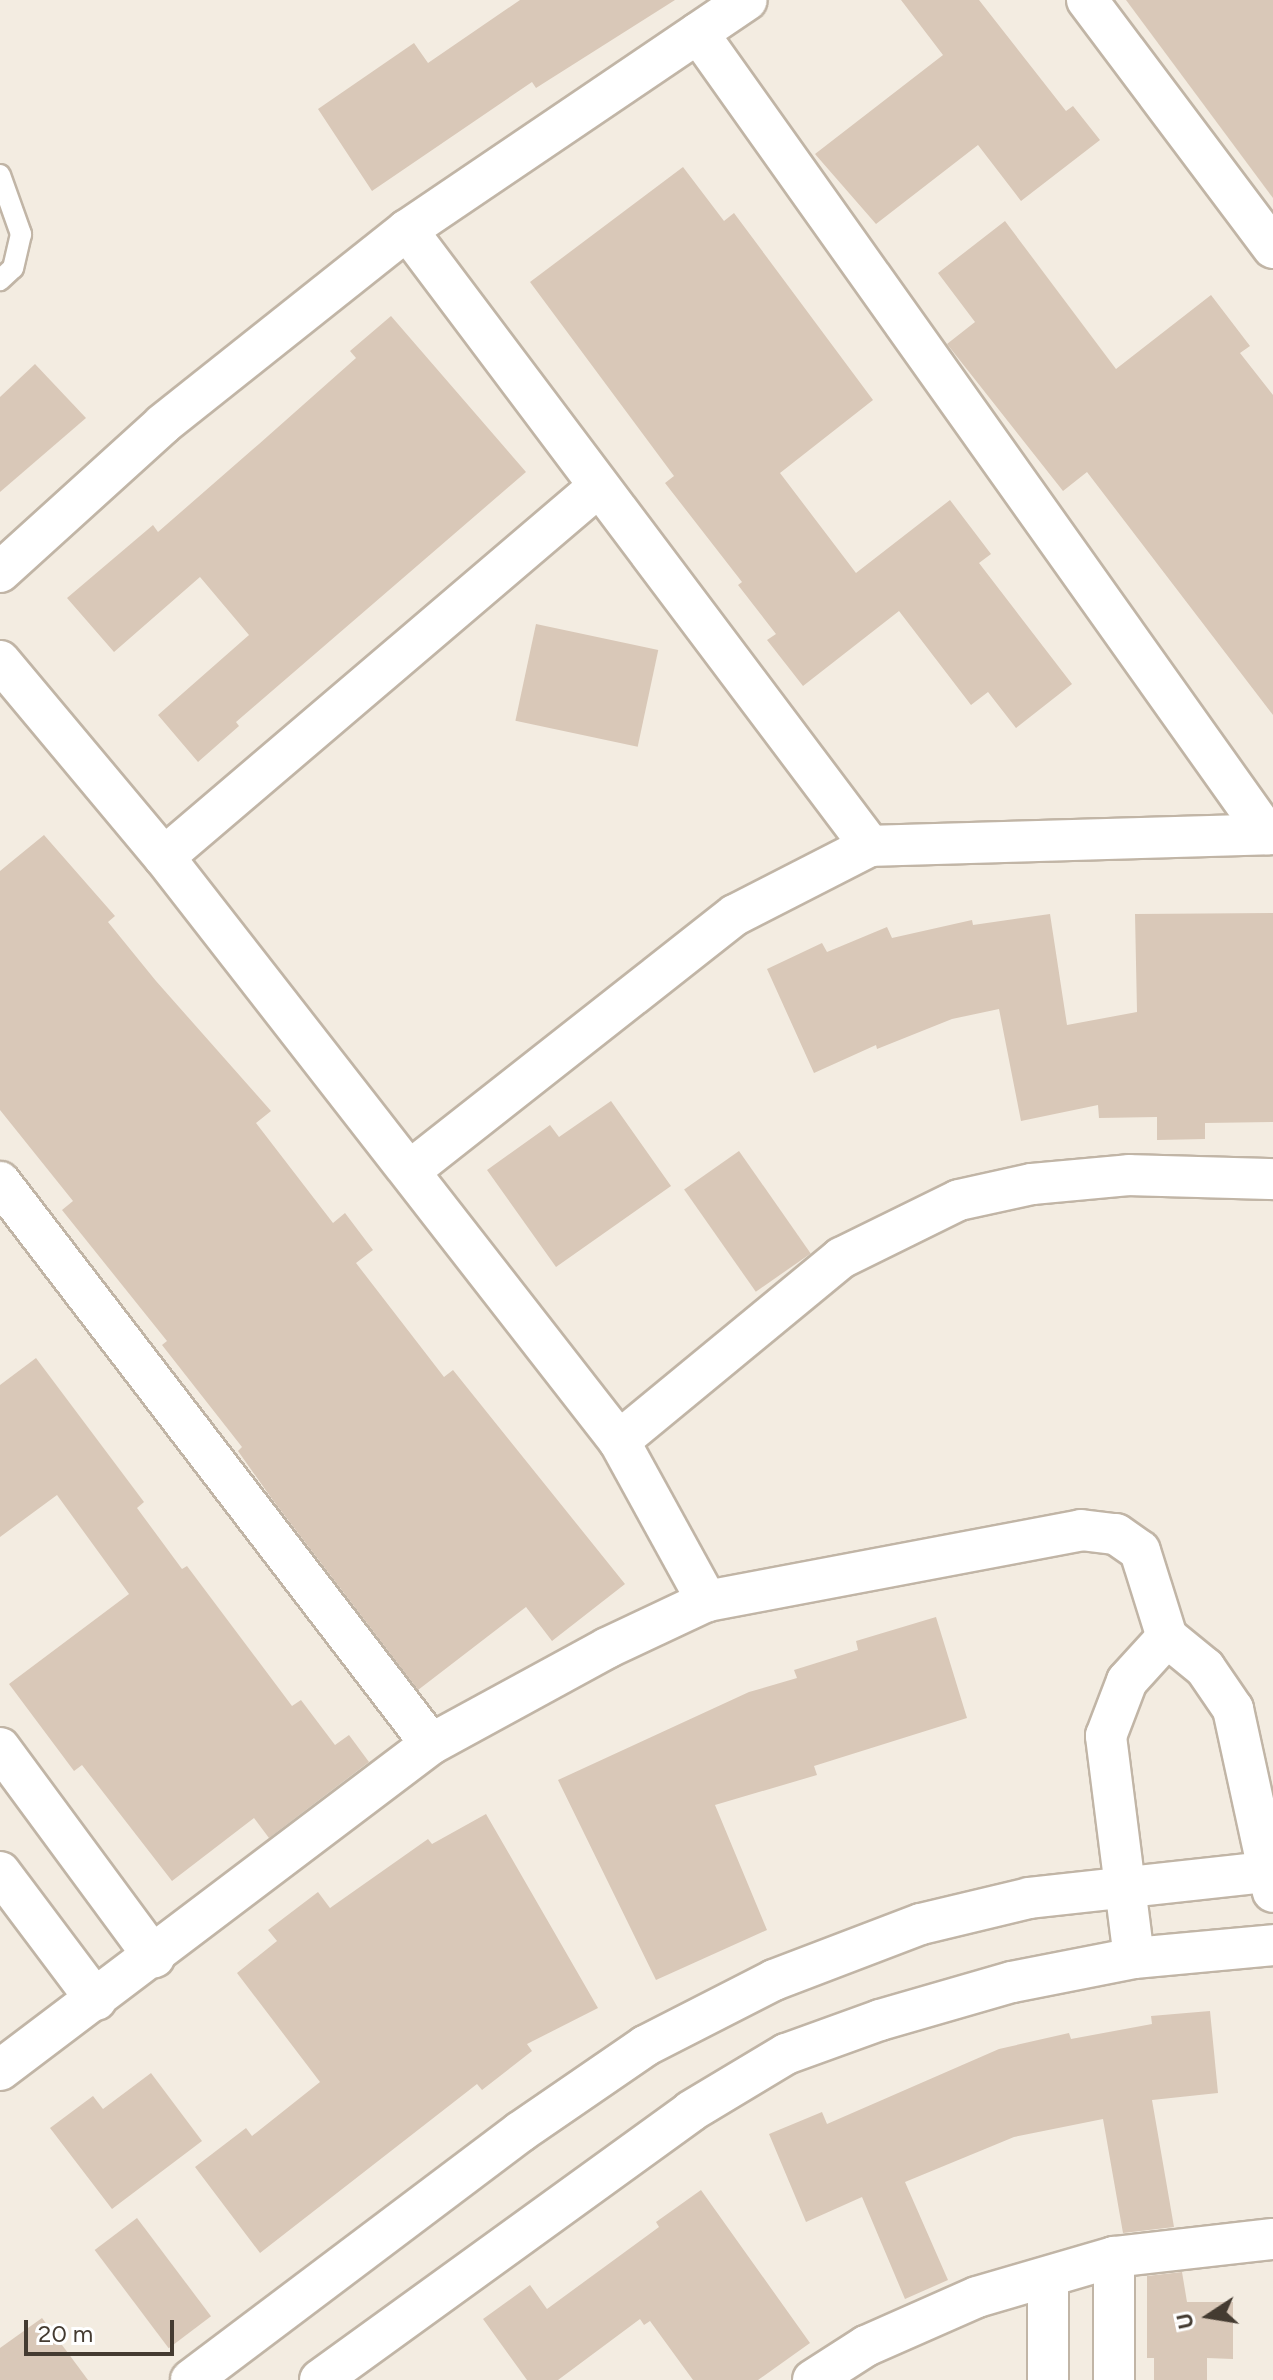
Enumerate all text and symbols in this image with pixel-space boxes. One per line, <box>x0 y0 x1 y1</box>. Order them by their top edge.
north arrow <box>1169 2276 1249 2356</box>
scale bar <box>28 2304 178 2354</box>
text: U <box>1170 2311 1200 2331</box>
text: 20 m <box>38 2319 93 2348</box>

